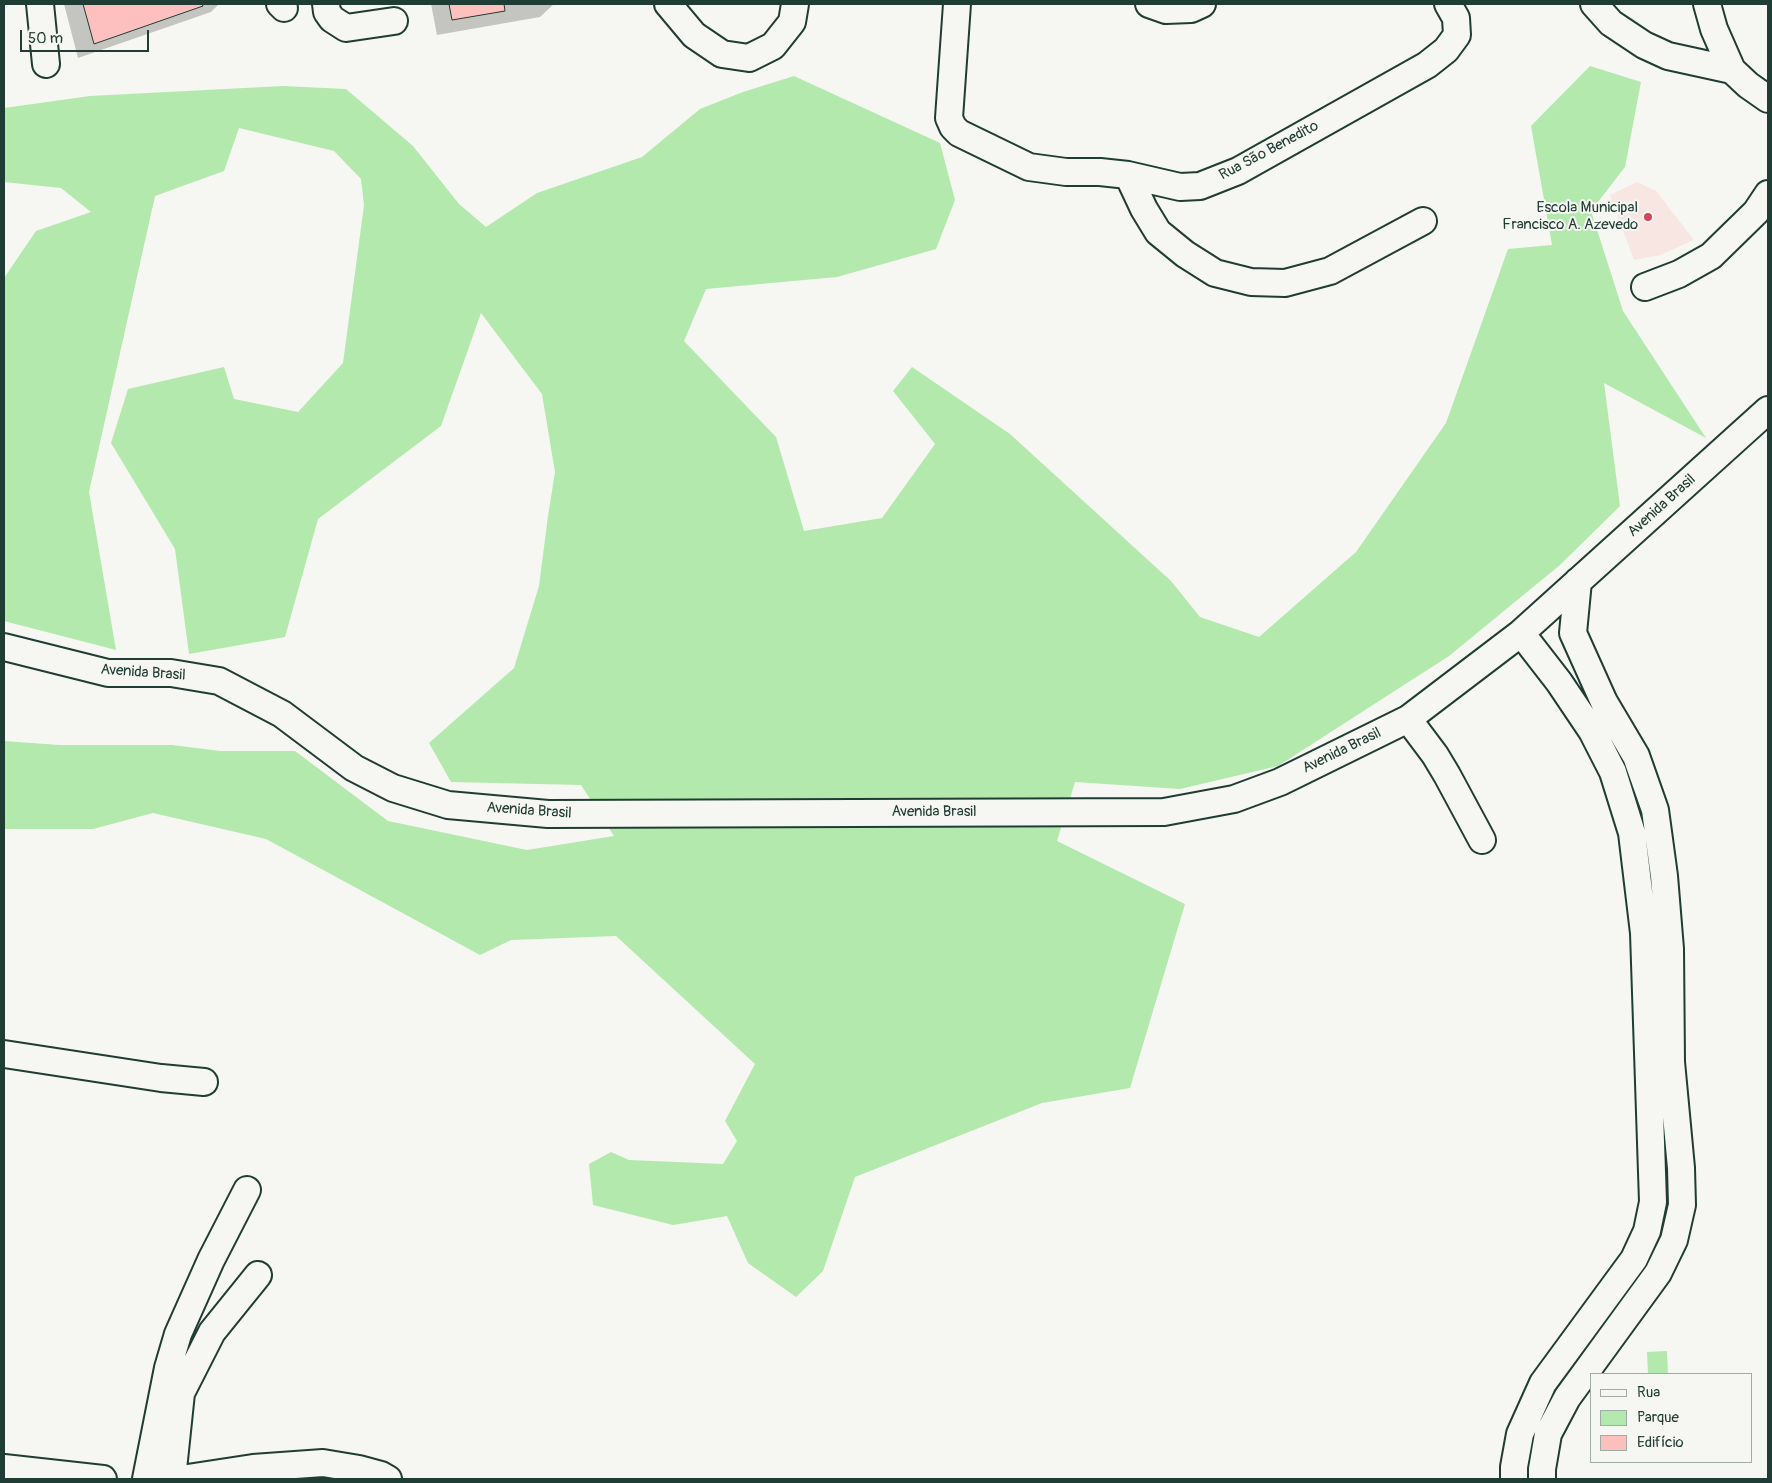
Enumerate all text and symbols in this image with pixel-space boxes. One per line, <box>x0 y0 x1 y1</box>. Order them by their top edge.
scale bar <box>22 20 151 52</box>
text: 50 m <box>28 29 63 48</box>
street label: Rua São Benedito <box>1216 117 1322 185</box>
place label: Escola Municipal Francisco A. Azevedo <box>1502 199 1638 234</box>
marker: Escola Municipal Francisco A. Azevedo <box>1642 211 1654 223</box>
street label: Avenida Brasil <box>1624 471 1700 541</box>
street label: Avenida Brasil <box>100 661 186 685</box>
street label: Avenida Brasil <box>1300 724 1384 778</box>
street label: Avenida Brasil <box>486 799 572 823</box>
street label: Avenida Brasil <box>891 803 977 821</box>
legend <box>1590 1373 1752 1463</box>
text: Rua <box>1637 1383 1660 1402</box>
text: Parque <box>1637 1408 1679 1427</box>
text: Edifício <box>1637 1433 1683 1452</box>

